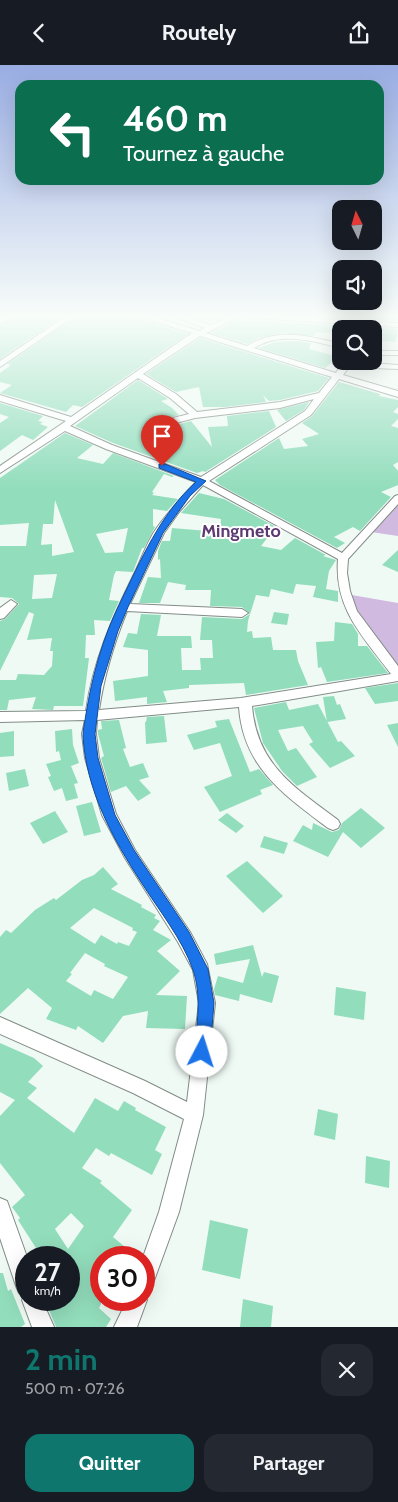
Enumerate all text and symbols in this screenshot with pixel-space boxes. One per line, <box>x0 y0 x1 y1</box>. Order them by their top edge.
icon: back <box>25 19 53 47</box>
text: Routely <box>162 19 236 46</box>
icon: share <box>345 19 373 47</box>
text: 460 m <box>123 97 227 140</box>
icon: left <box>40 100 105 165</box>
text: Tournez à gauche <box>123 140 284 167</box>
north arrow <box>332 200 382 250</box>
map controls <box>332 200 382 370</box>
button: sound <box>332 260 382 310</box>
button: search <box>332 320 382 370</box>
pin <box>141 415 183 466</box>
icon: arrive <box>148 422 176 450</box>
district label: Mingmeto <box>201 520 281 542</box>
position arrow <box>175 1025 227 1077</box>
speed limit sign: 30 <box>90 1246 155 1311</box>
text: 27 <box>35 1257 60 1287</box>
text: km/h <box>34 1283 61 1298</box>
text: 2 min <box>25 1341 97 1378</box>
button: close <box>321 1344 373 1396</box>
text: 500 m · 07:26 <box>25 1379 124 1398</box>
button: Quitter <box>25 1434 194 1492</box>
button: Partager <box>204 1434 373 1492</box>

